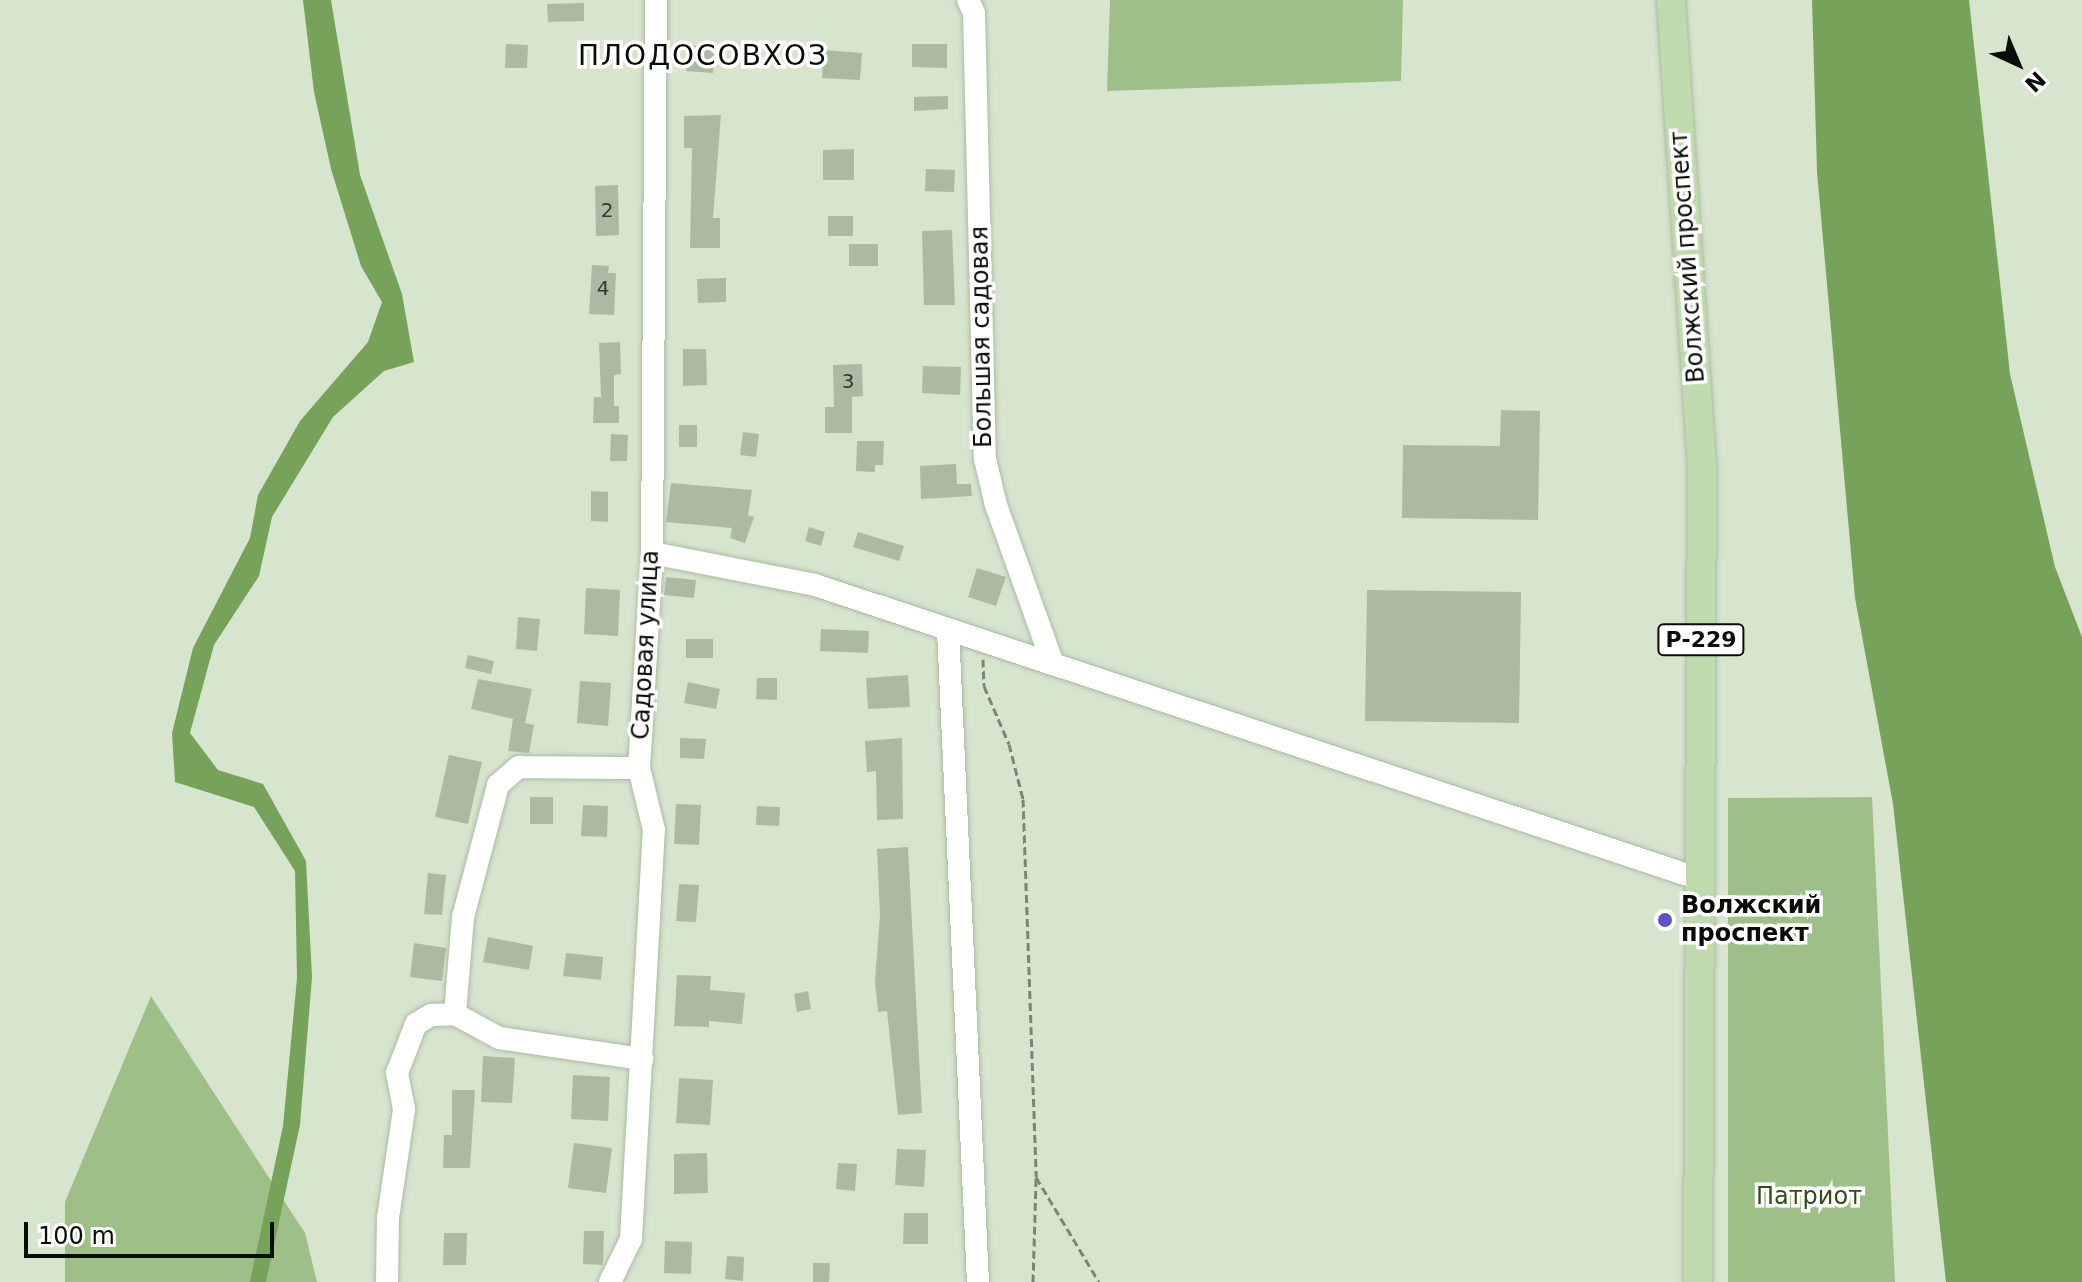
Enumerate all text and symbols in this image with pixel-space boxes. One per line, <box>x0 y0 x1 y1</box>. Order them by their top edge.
north arrow <box>1978 24 2058 104</box>
district label: ПЛОДОСОВХОЗ <box>578 39 828 73</box>
text: N <box>2020 66 2050 97</box>
street label: Волжский проспект <box>1665 130 1711 384</box>
house number: 2 <box>601 198 613 222</box>
street label: Большая садовая <box>966 226 998 448</box>
house number: 4 <box>597 276 609 300</box>
house number: 3 <box>842 369 854 393</box>
street label: Садовая улица <box>627 549 665 741</box>
road number: Р-229 <box>1657 622 1745 658</box>
place label: Волжский проспект <box>1681 892 1821 948</box>
marker: Волжский проспект <box>1656 911 1674 929</box>
park label: Патриот <box>1756 1183 1862 1211</box>
scale bar <box>28 1206 278 1256</box>
text: 100 m <box>38 1222 115 1250</box>

